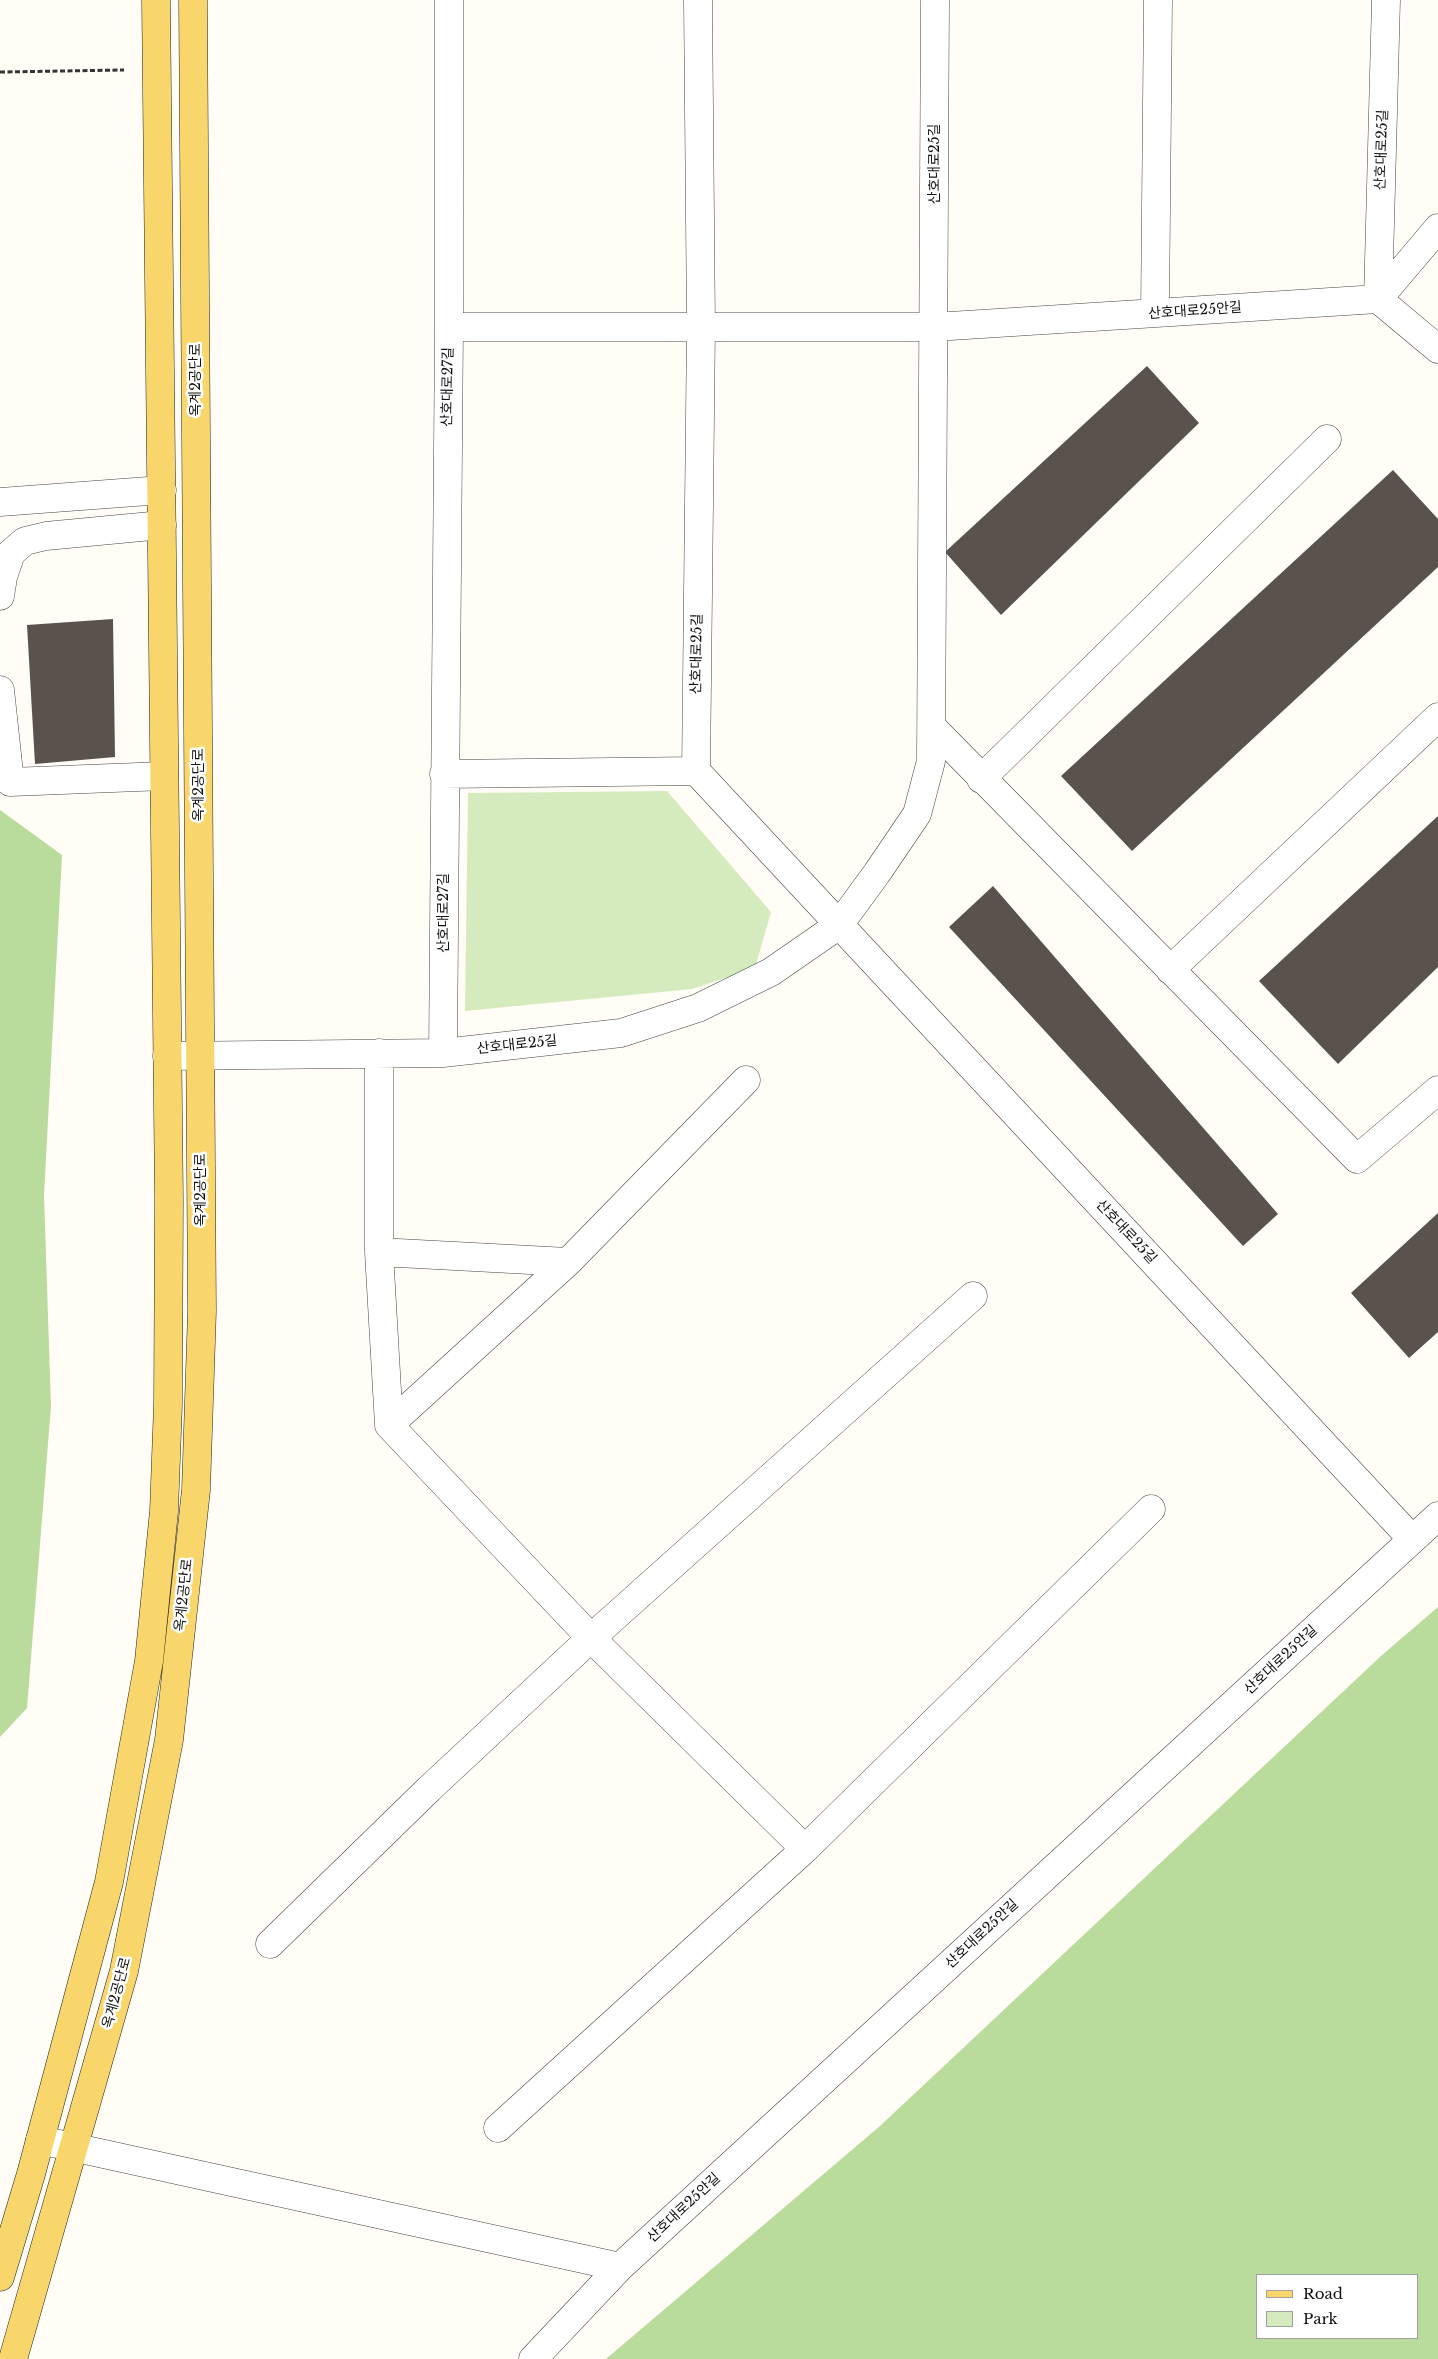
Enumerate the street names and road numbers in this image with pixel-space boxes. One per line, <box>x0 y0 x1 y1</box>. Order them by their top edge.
street label: 산호대로25길 <box>1372 109 1392 191</box>
street label: 산호대로25길 <box>927 124 943 204</box>
street label: 산호대로25안길 <box>1148 299 1242 323</box>
street label: 옥계2공단로 <box>188 343 204 417</box>
street label: 산호대로27길 <box>439 347 457 427</box>
street label: 산호대로25길 <box>688 613 706 695</box>
street label: 옥계2공단로 <box>191 748 207 822</box>
street label: 산호대로27길 <box>436 873 452 953</box>
street label: 산호대로25길 <box>476 1032 558 1058</box>
street label: 옥계2공단로 <box>193 1153 209 1227</box>
street label: 산호대로25길 <box>1092 1197 1160 1267</box>
street label: 옥계2공단로 <box>172 1558 196 1632</box>
street label: 산호대로25안길 <box>1241 1622 1321 1698</box>
street label: 산호대로25안길 <box>942 1896 1022 1972</box>
street label: 옥계2공단로 <box>99 1956 135 2030</box>
street label: 산호대로25안길 <box>644 2170 724 2246</box>

